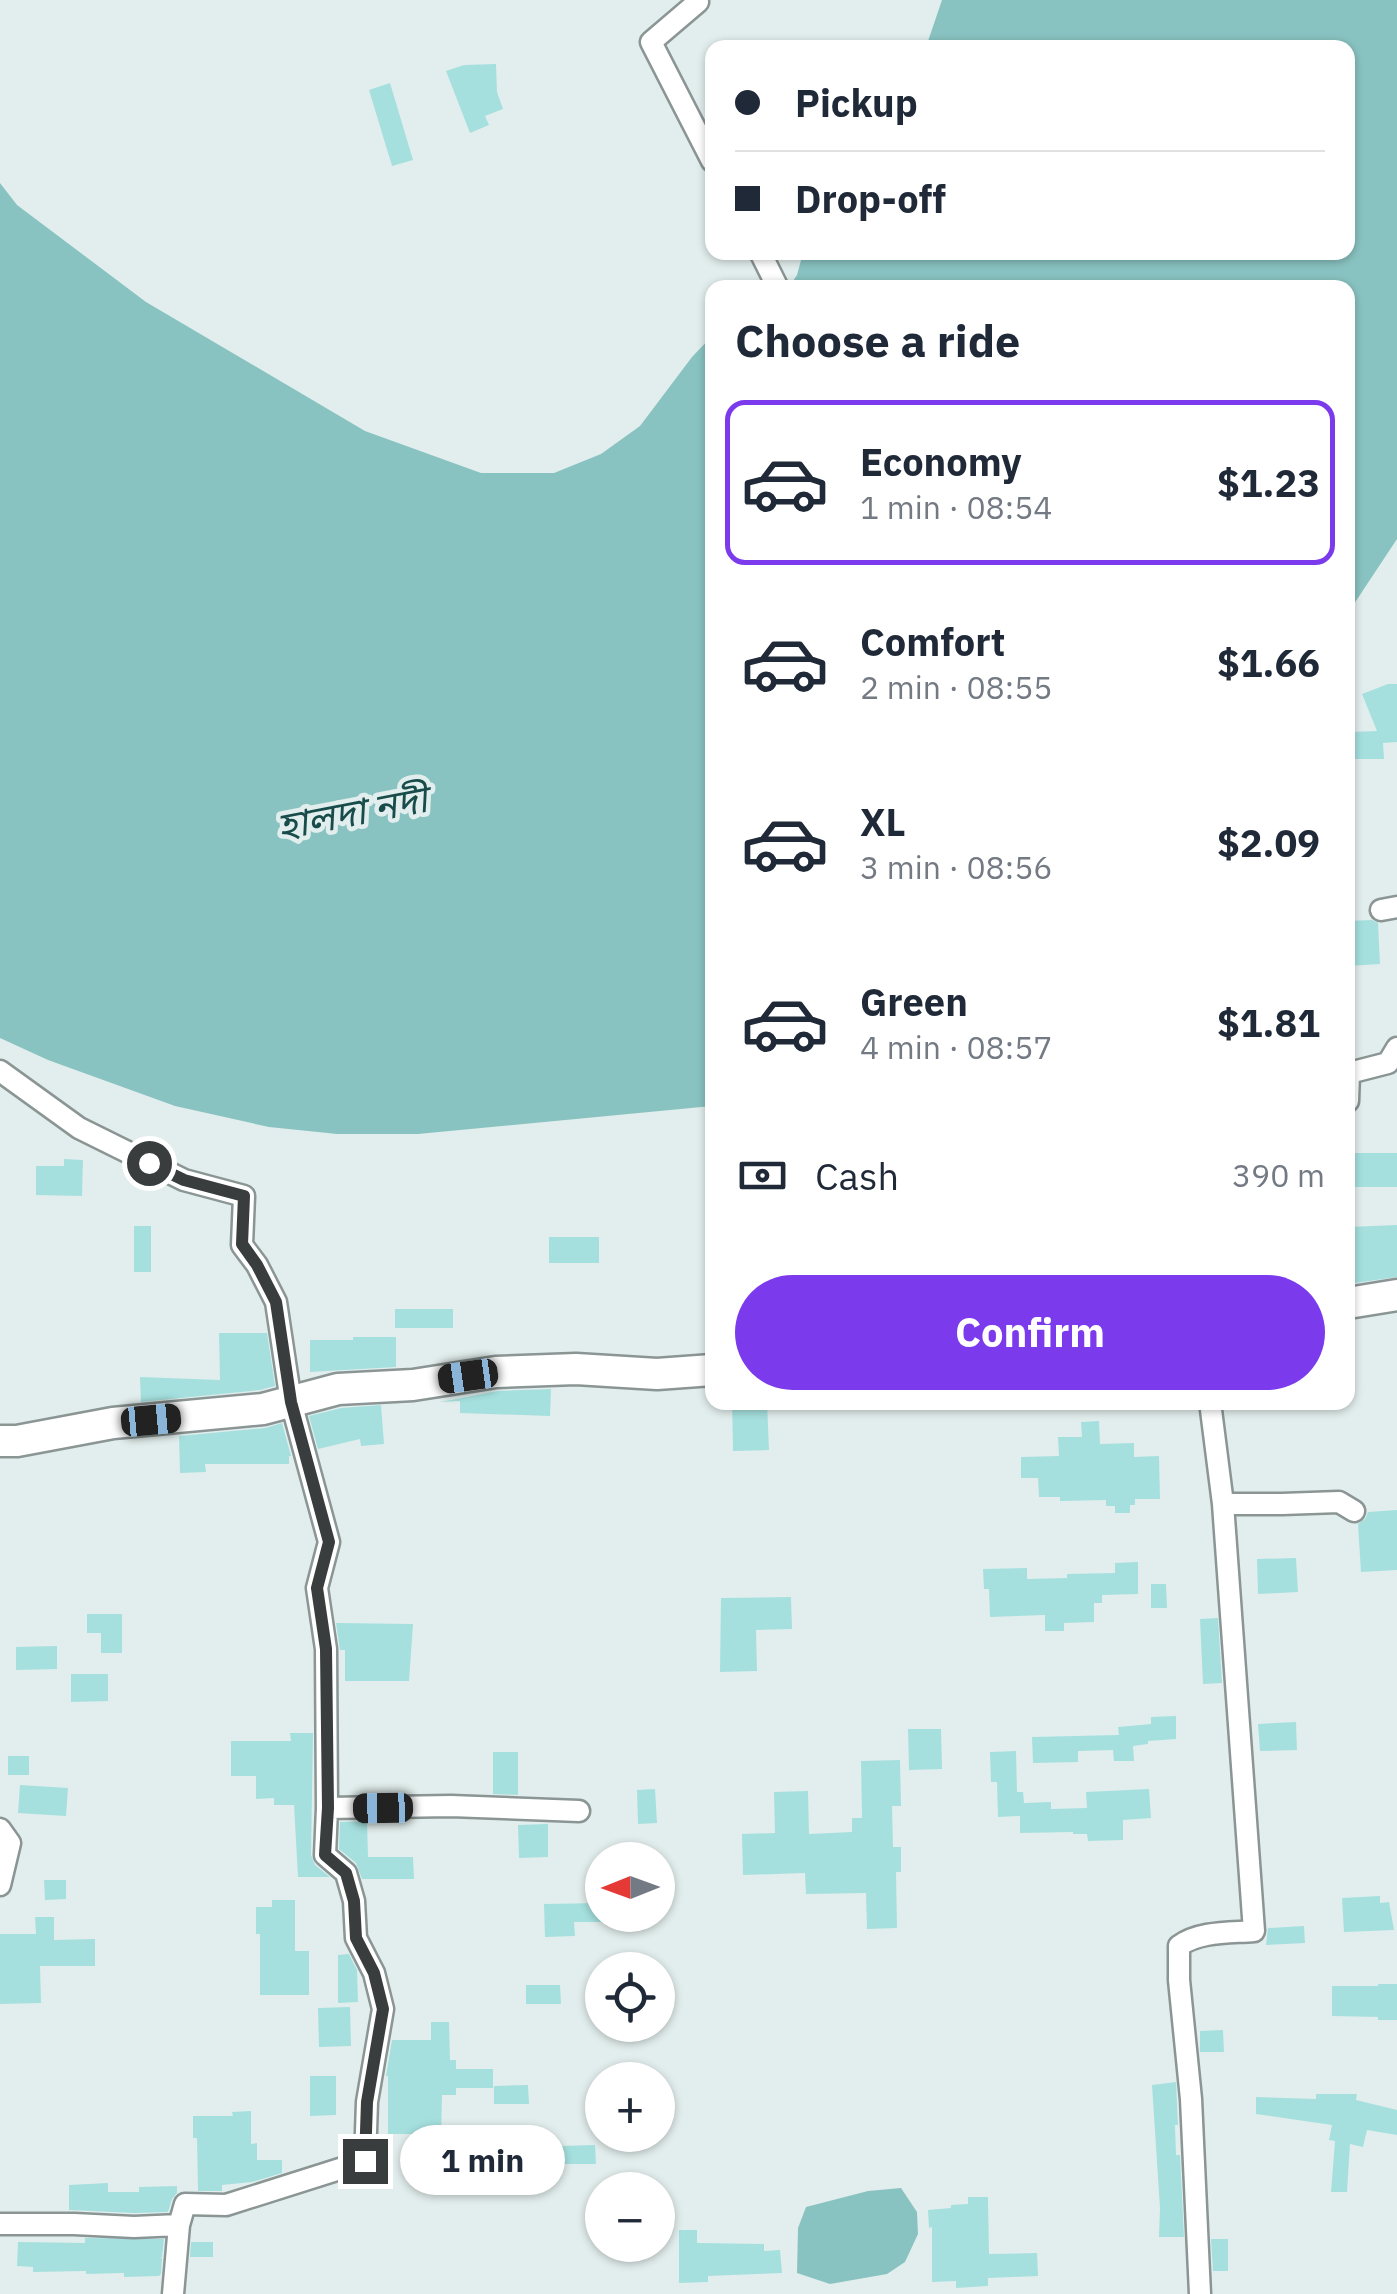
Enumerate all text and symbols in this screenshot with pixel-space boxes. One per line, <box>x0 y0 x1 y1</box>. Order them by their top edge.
text: Pickup <box>795 78 918 127</box>
text: Drop-off <box>795 174 946 223</box>
text: Choose a ride <box>735 311 1020 369</box>
text: Economy <box>860 437 1022 486</box>
icon: car <box>740 438 830 528</box>
text: $1.23 <box>1217 458 1320 507</box>
text: 1 min · 08:54 <box>860 486 1053 528</box>
text: Comfort <box>860 617 1005 666</box>
icon: car <box>740 618 830 708</box>
text: $1.66 <box>1217 638 1320 687</box>
text: 2 min · 08:55 <box>860 666 1053 708</box>
water label: হালদা নদী <box>272 772 438 850</box>
text: XL <box>860 797 906 846</box>
icon: car <box>740 798 830 888</box>
text: $2.09 <box>1217 818 1320 867</box>
text: 3 min · 08:56 <box>860 846 1053 888</box>
text: Green <box>860 977 968 1026</box>
icon: car <box>740 978 830 1068</box>
text: $1.81 <box>1217 998 1320 1047</box>
text: 4 min · 08:57 <box>860 1026 1053 1068</box>
route start <box>127 1141 172 1186</box>
icon: cash <box>735 1148 790 1203</box>
text: Cash <box>815 1151 899 1200</box>
text: 390 m <box>1232 1154 1325 1196</box>
button: Confirm <box>735 1275 1325 1390</box>
car <box>436 1357 500 1395</box>
car <box>120 1402 182 1438</box>
car <box>353 1792 413 1824</box>
north arrow <box>585 1842 675 1932</box>
map controls <box>585 1842 675 2262</box>
button: locate <box>585 1952 675 2042</box>
button: + <box>585 2062 675 2152</box>
callout: 1 min <box>400 2126 565 2196</box>
route end <box>343 2139 388 2184</box>
text: 1 min <box>441 2139 524 2181</box>
button: − <box>585 2172 675 2262</box>

